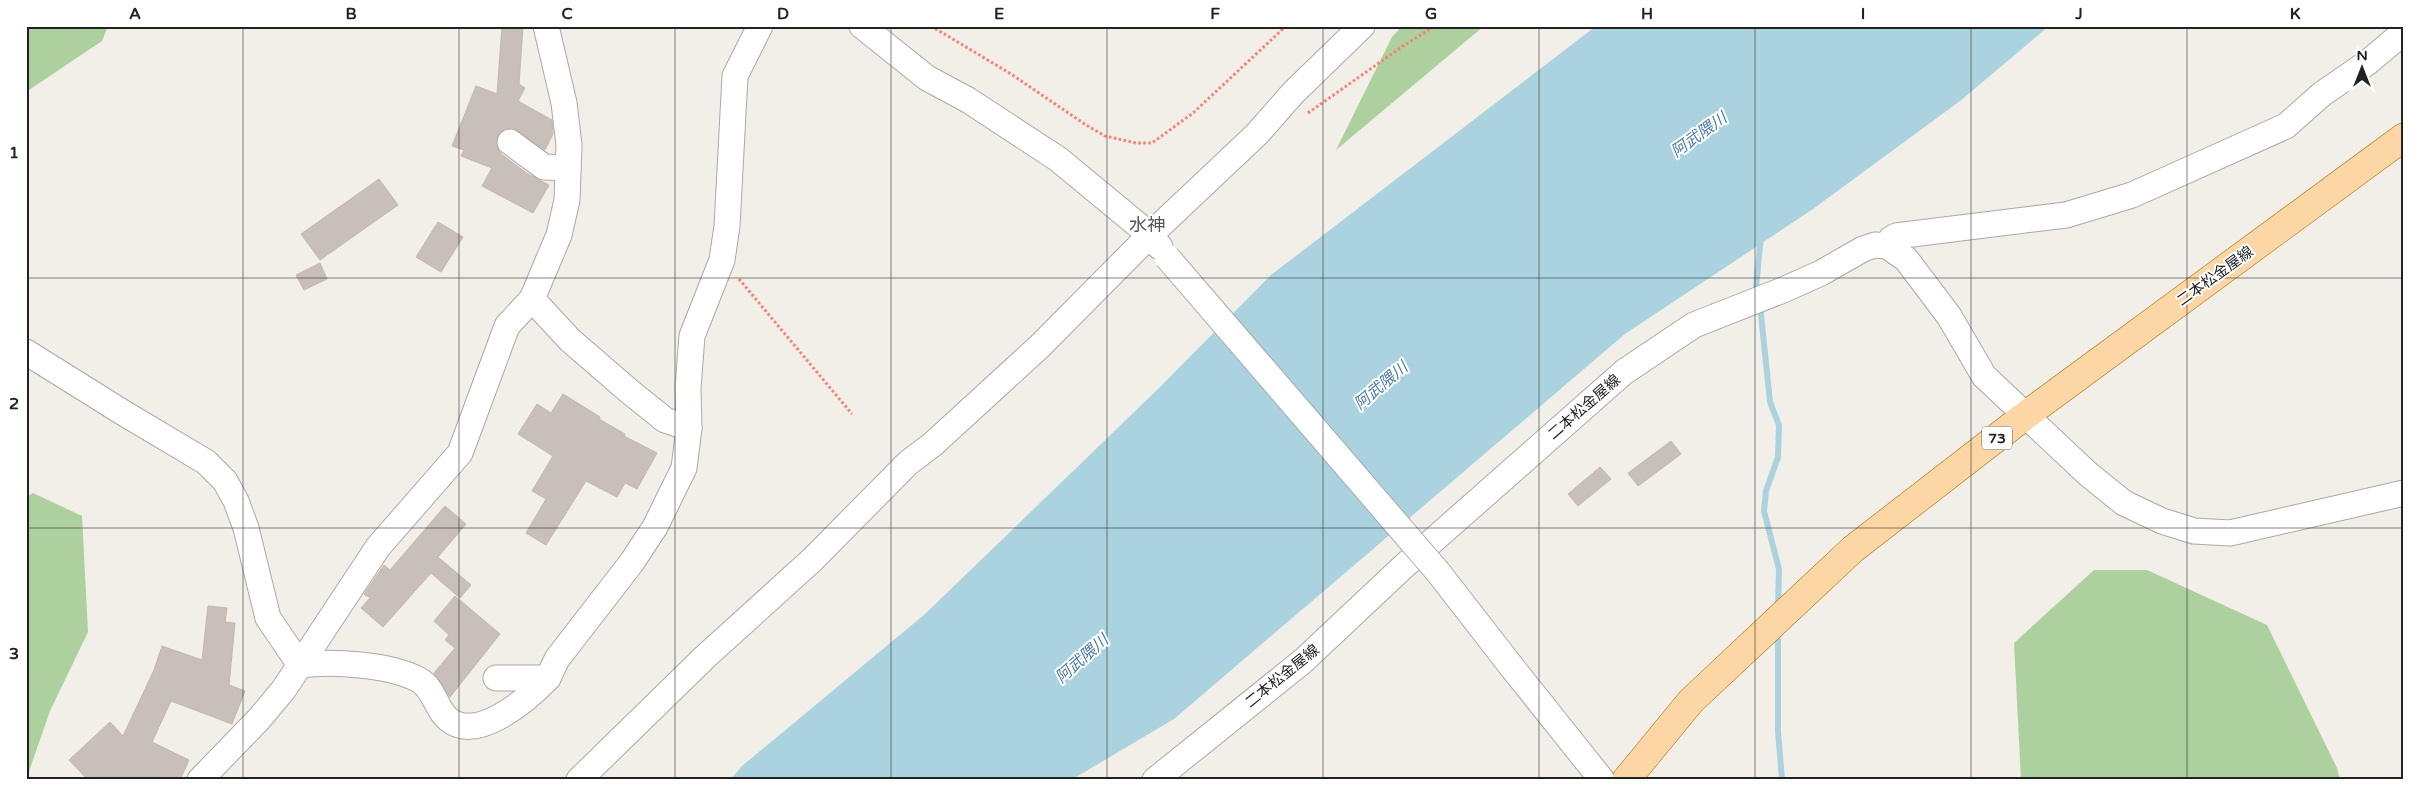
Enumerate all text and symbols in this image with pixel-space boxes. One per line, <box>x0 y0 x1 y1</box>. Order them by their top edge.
text: A <box>129 4 141 24</box>
text: B <box>345 4 357 24</box>
text: C <box>561 4 573 24</box>
text: D <box>777 4 789 24</box>
text: E <box>994 4 1004 24</box>
text: F <box>1210 4 1220 24</box>
text: G <box>1425 4 1437 24</box>
text: H <box>1641 4 1653 24</box>
text: I <box>1861 4 1865 24</box>
text: J <box>2074 4 2083 24</box>
text: K <box>2290 4 2301 24</box>
north arrow <box>2338 42 2388 92</box>
text: N <box>2356 47 2368 64</box>
water label: 阿武隈川 <box>1667 107 1732 162</box>
text: 1 <box>9 143 19 163</box>
district label: 水神 <box>1129 214 1165 236</box>
street label: 二本松金屋線 <box>2173 242 2257 310</box>
water label: 阿武隈川 <box>1350 356 1413 414</box>
street label: 二本松金屋線 <box>1544 371 1624 443</box>
text: 2 <box>9 394 19 414</box>
road number: 73 <box>1982 426 2012 449</box>
water label: 阿武隈川 <box>1051 629 1114 688</box>
street label: 二本松金屋線 <box>1241 641 1323 711</box>
text: 3 <box>9 644 19 664</box>

